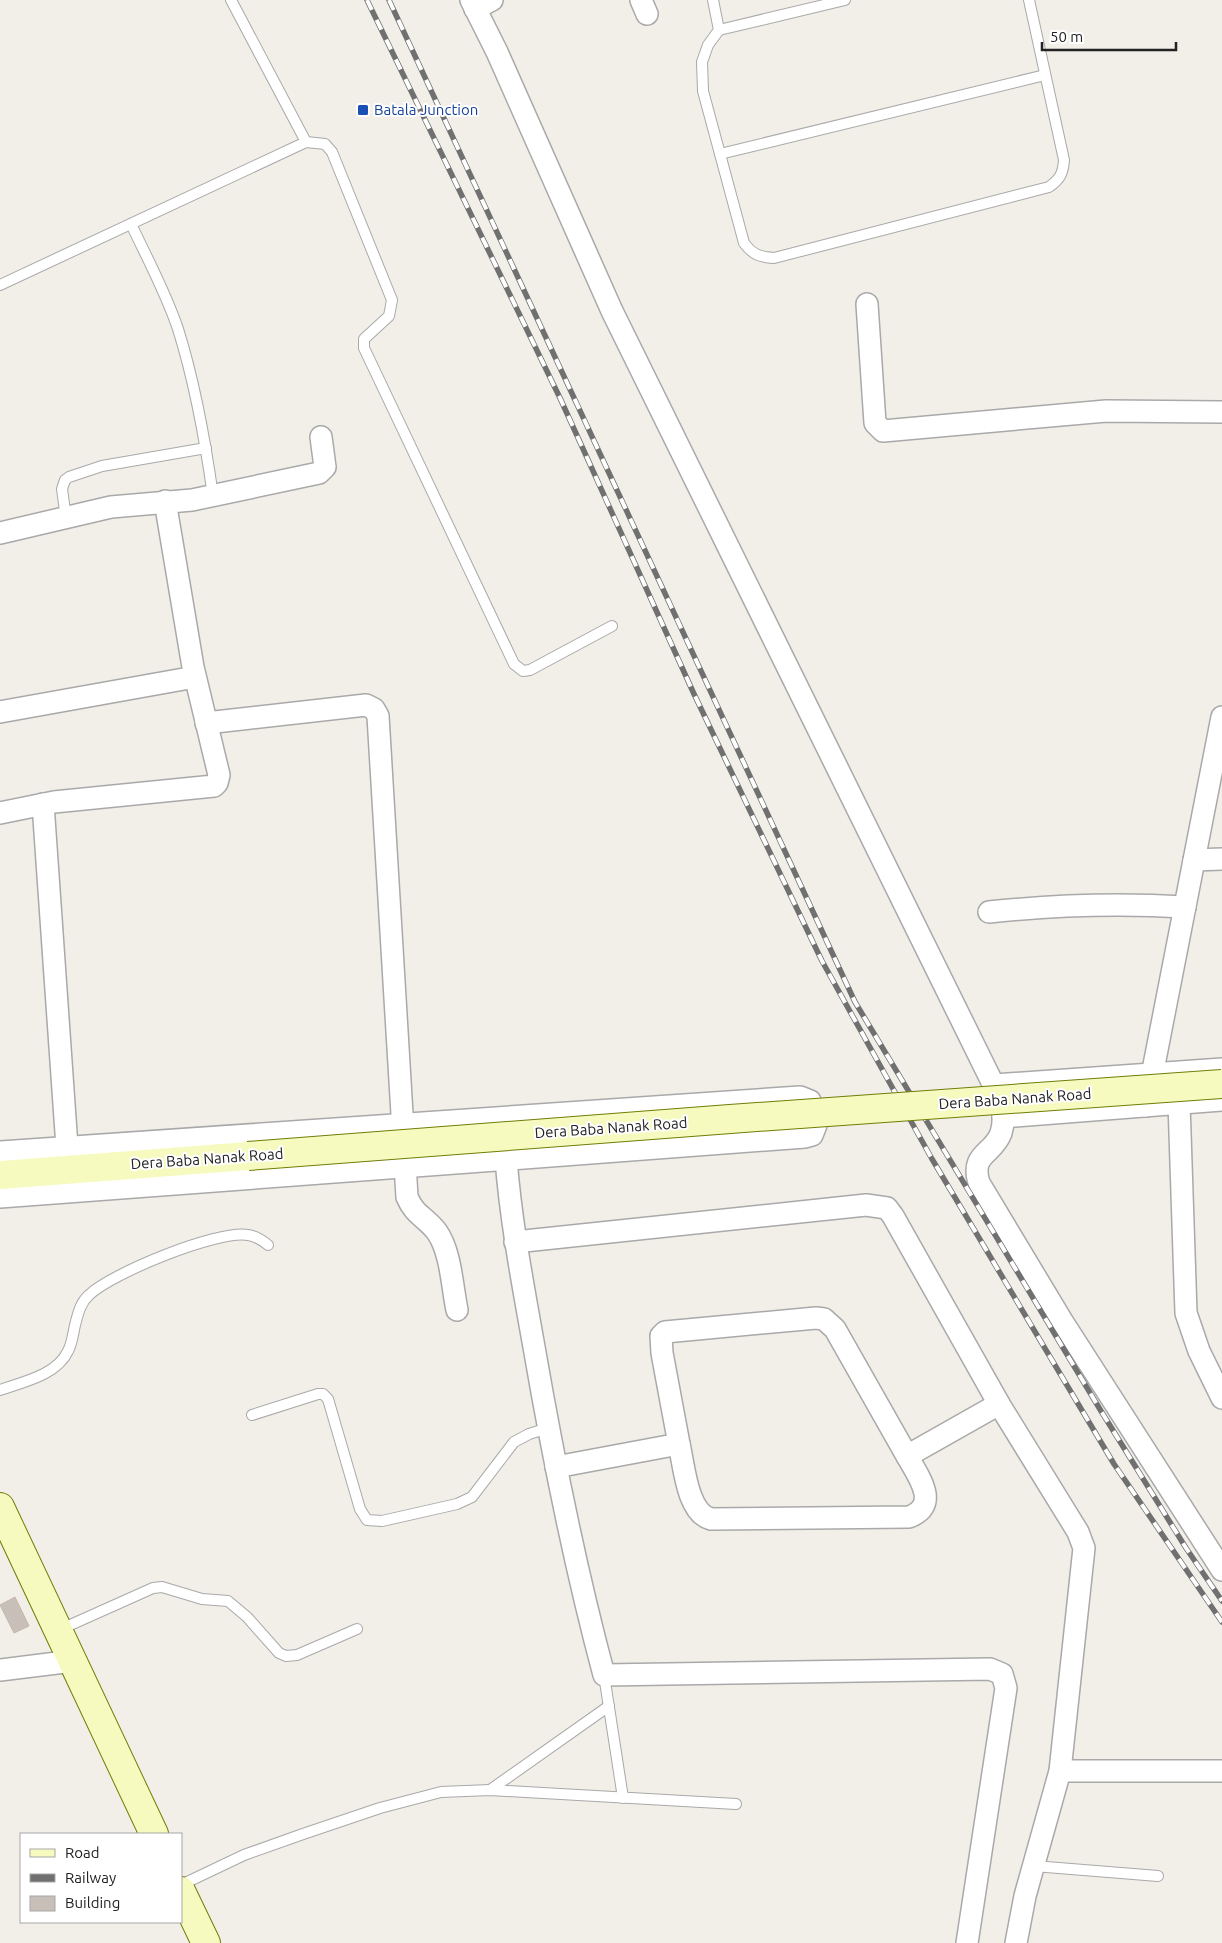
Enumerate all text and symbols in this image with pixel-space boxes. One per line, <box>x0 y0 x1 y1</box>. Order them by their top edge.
scale bar <box>1042 20 1176 52</box>
text: 50 m <box>1050 28 1083 45</box>
place label: Batala Junction <box>374 101 478 118</box>
marker: Batala Junction <box>356 103 370 117</box>
street label: Dera Baba Nanak Road <box>938 1085 1092 1112</box>
street label: Dera Baba Nanak Road <box>534 1114 688 1141</box>
street label: Dera Baba Nanak Road <box>130 1145 284 1172</box>
legend <box>20 1833 182 1923</box>
text: Road <box>65 1844 100 1861</box>
text: Railway <box>65 1869 116 1886</box>
text: Building <box>65 1894 120 1911</box>

